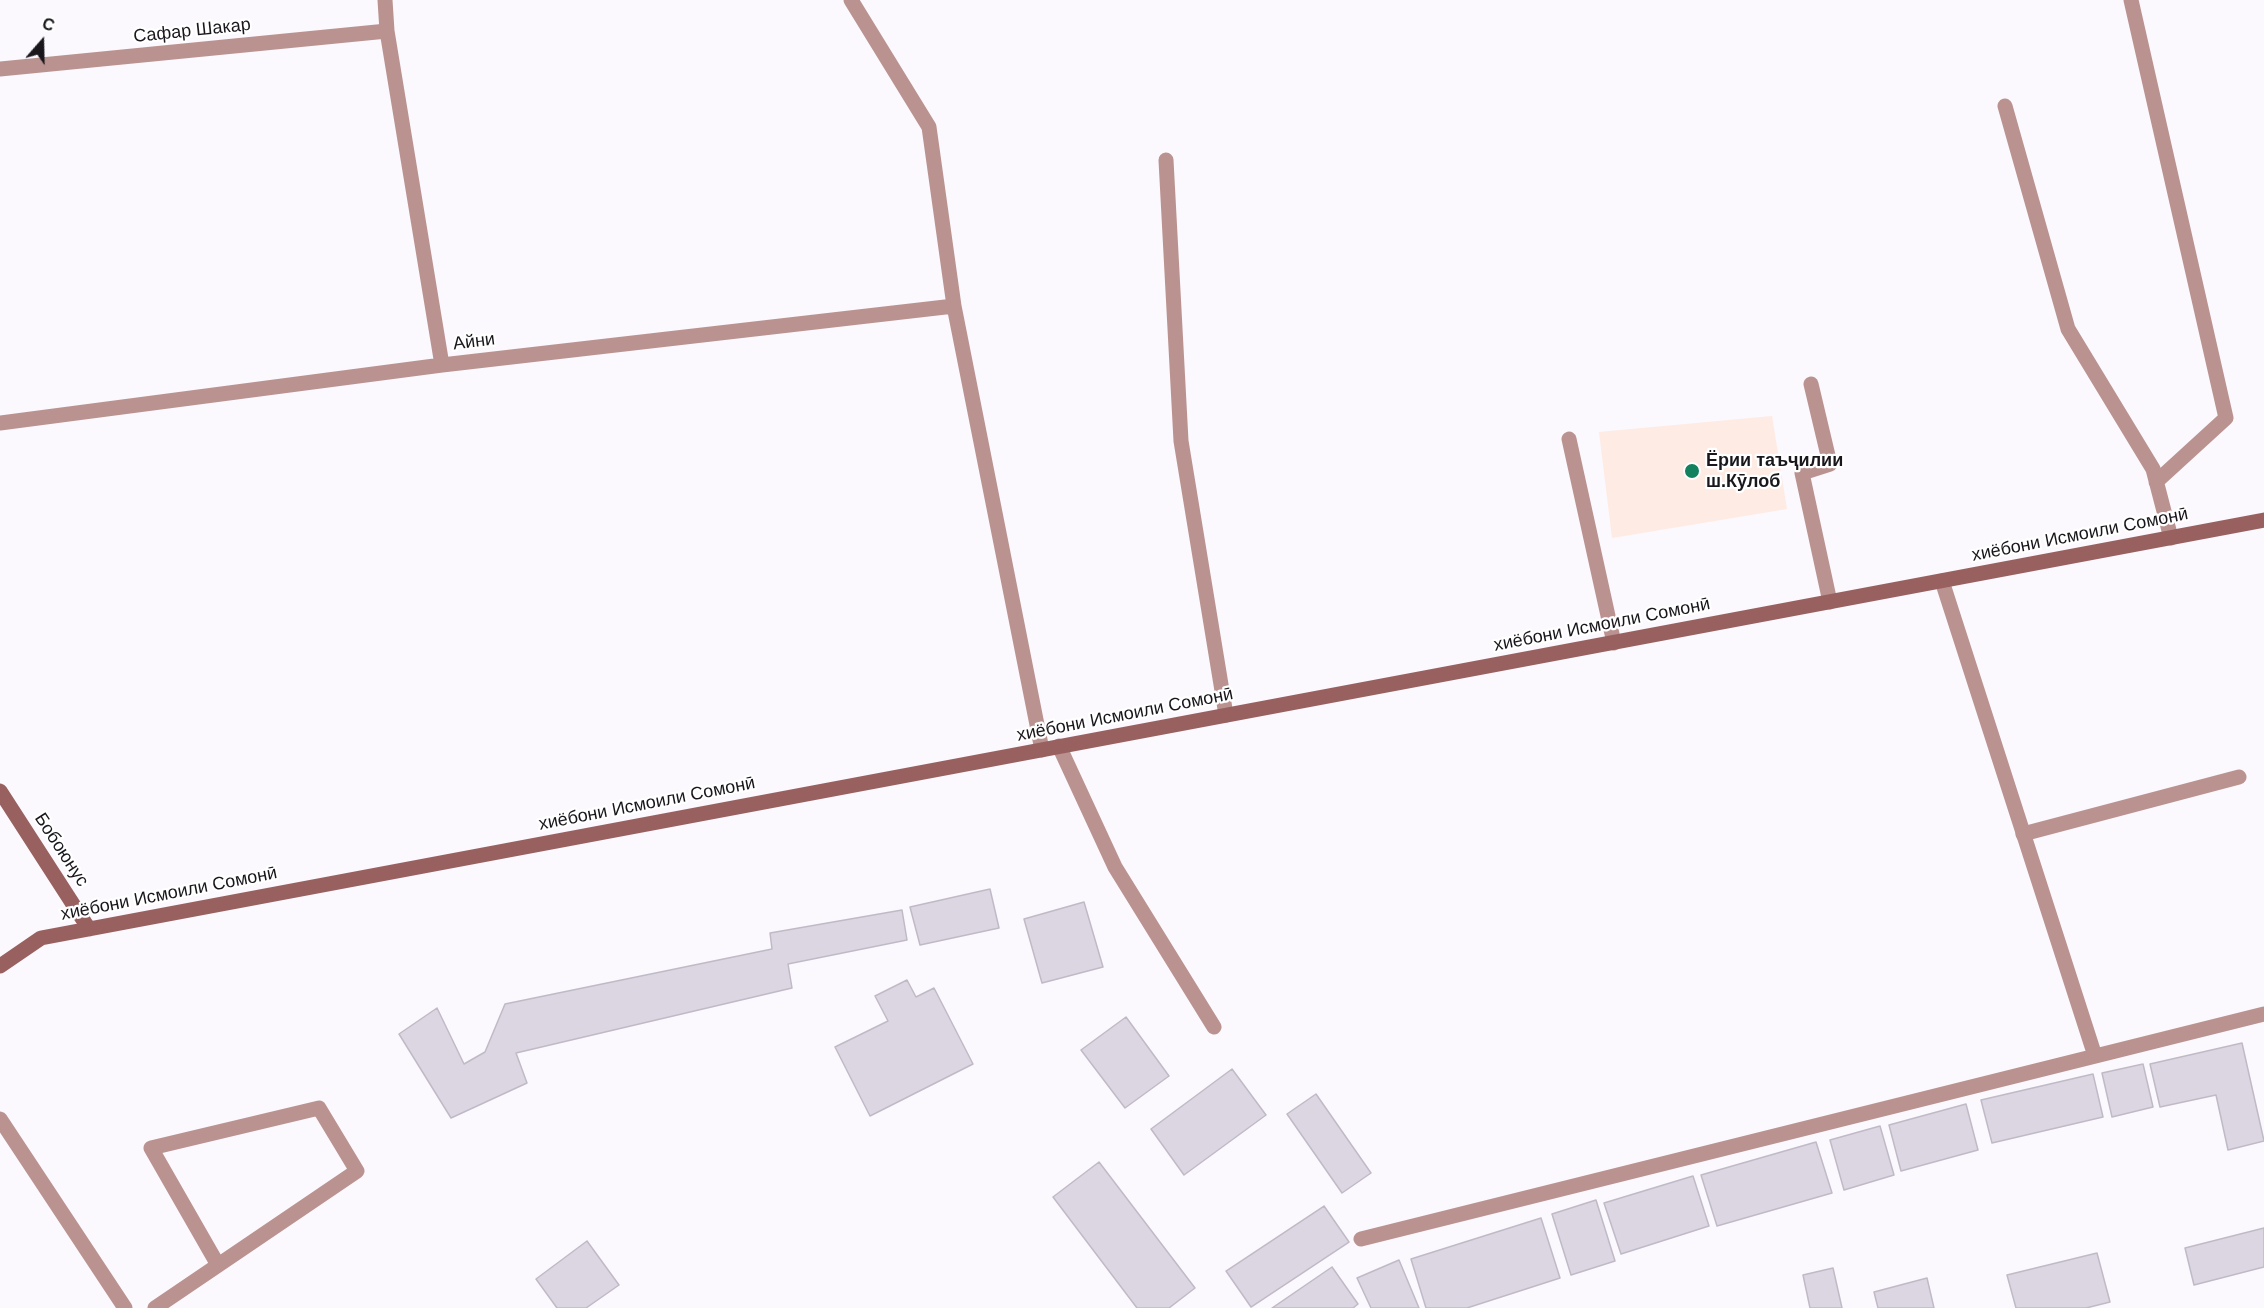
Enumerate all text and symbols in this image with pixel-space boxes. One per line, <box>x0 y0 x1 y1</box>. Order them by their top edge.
north arrow <box>12 12 72 72</box>
street label: Сафар Шакар <box>132 14 252 48</box>
text: С <box>40 15 57 35</box>
street label: Айни <box>452 329 496 355</box>
place label: Ёрии таъҷилии ш.Кӯлоб <box>1706 450 1843 492</box>
marker: Ёрии таъҷилии ш.Кӯлоб <box>1683 462 1701 480</box>
street label: хиёбони Исмоили Сомонӣ <box>1970 503 2190 567</box>
street label: хиёбони Исмоили Сомонӣ <box>1492 593 1712 657</box>
street label: хиёбони Исмоили Сомонӣ <box>1015 683 1235 747</box>
street label: хиёбони Исмоили Сомонӣ <box>537 772 757 836</box>
street label: Бобоюнус <box>29 809 93 891</box>
street label: хиёбони Исмоили Сомонӣ <box>59 862 279 926</box>

